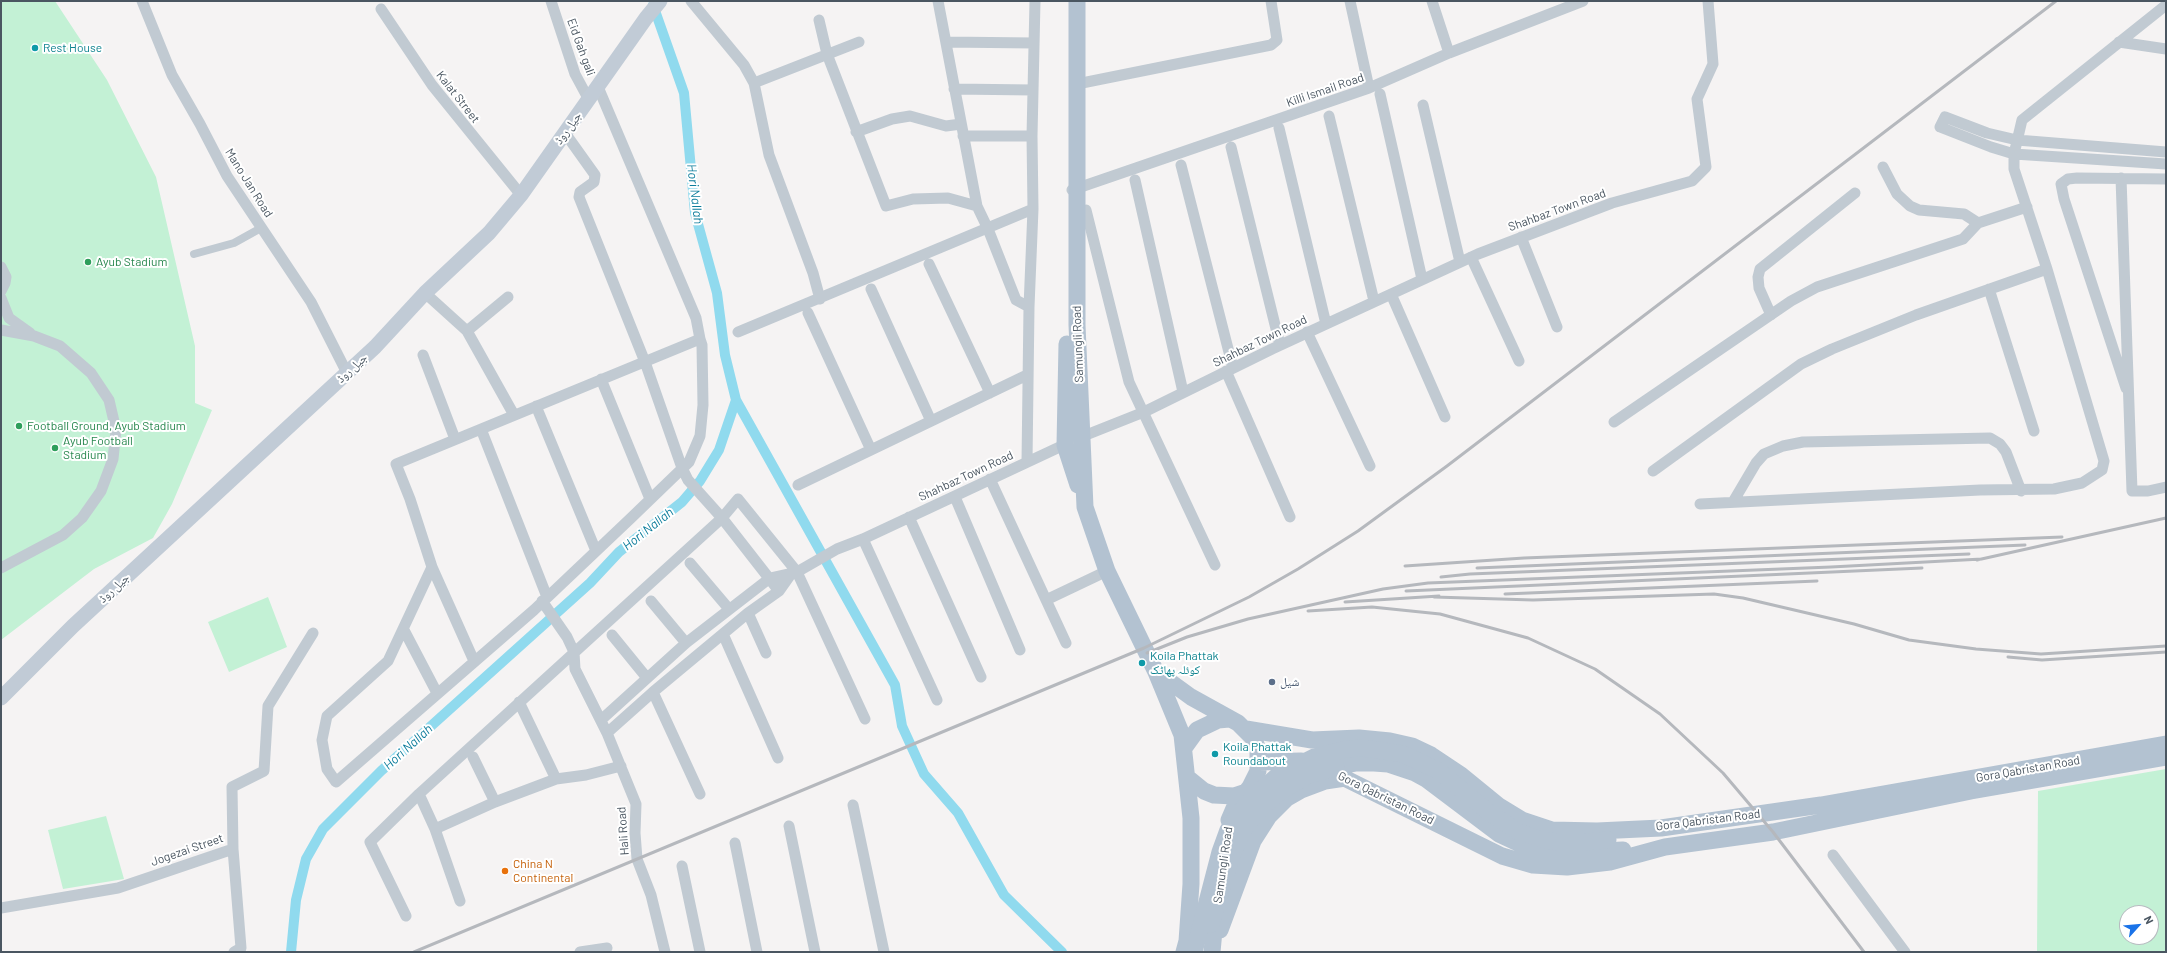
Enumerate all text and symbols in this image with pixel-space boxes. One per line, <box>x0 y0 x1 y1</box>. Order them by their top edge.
street label: Eid Gah gali <box>564 16 598 78</box>
place label: Rest House <box>43 41 102 55</box>
marker: Rest House <box>30 43 40 53</box>
street label: Kalat Street <box>433 68 483 126</box>
street label: Killi Ismail Road <box>1284 70 1366 110</box>
street label: جیل روڈ <box>551 109 585 147</box>
street label: Mano Jan Road <box>222 146 276 220</box>
water label: Hori Nallah <box>684 163 706 225</box>
street label: Shahbaz Town Road <box>1506 186 1608 234</box>
place label: Ayub Stadium <box>96 255 167 269</box>
marker: Ayub Stadium <box>83 257 93 267</box>
street label: Samungli Road <box>1069 305 1087 383</box>
street label: Shahbaz Town Road <box>1211 312 1309 370</box>
street label: جیل روڈ <box>334 350 370 386</box>
place label: Football Ground, Ayub Stadium <box>27 419 186 433</box>
marker: Football Ground, Ayub Stadium <box>14 421 24 431</box>
place label: Ayub Football Stadium <box>63 434 133 462</box>
marker: Ayub Football Stadium <box>50 443 60 453</box>
street label: Shahbaz Town Road <box>916 448 1016 504</box>
water label: Hori Nallah <box>619 504 677 554</box>
street label: جیل روڈ <box>96 570 132 606</box>
place label: Koila Phattak کوئلہ پھاٹک <box>1150 649 1219 677</box>
marker: Koila Phattak کوئلہ پھاٹک <box>1137 658 1147 668</box>
place label: شیل <box>1280 675 1299 689</box>
marker: شیل <box>1267 677 1277 687</box>
water label: Hori Nallah <box>380 721 436 773</box>
place label: Koila Phattak Roundabout <box>1223 740 1292 768</box>
marker: Koila Phattak Roundabout <box>1210 749 1220 759</box>
street label: Gora Qabristan Road <box>1975 753 2081 785</box>
street label: Gora Qabristan Road <box>1335 768 1437 828</box>
street label: Hali Road <box>614 806 632 856</box>
street label: Gora Qabristan Road <box>1655 806 1761 834</box>
street label: Samungli Road <box>1211 826 1235 904</box>
street label: Jogezai Street <box>149 831 225 869</box>
place label: China N Continental <box>513 857 573 885</box>
marker: China N Continental <box>500 866 510 876</box>
north arrow <box>2119 905 2159 945</box>
text: N <box>2142 914 2157 926</box>

